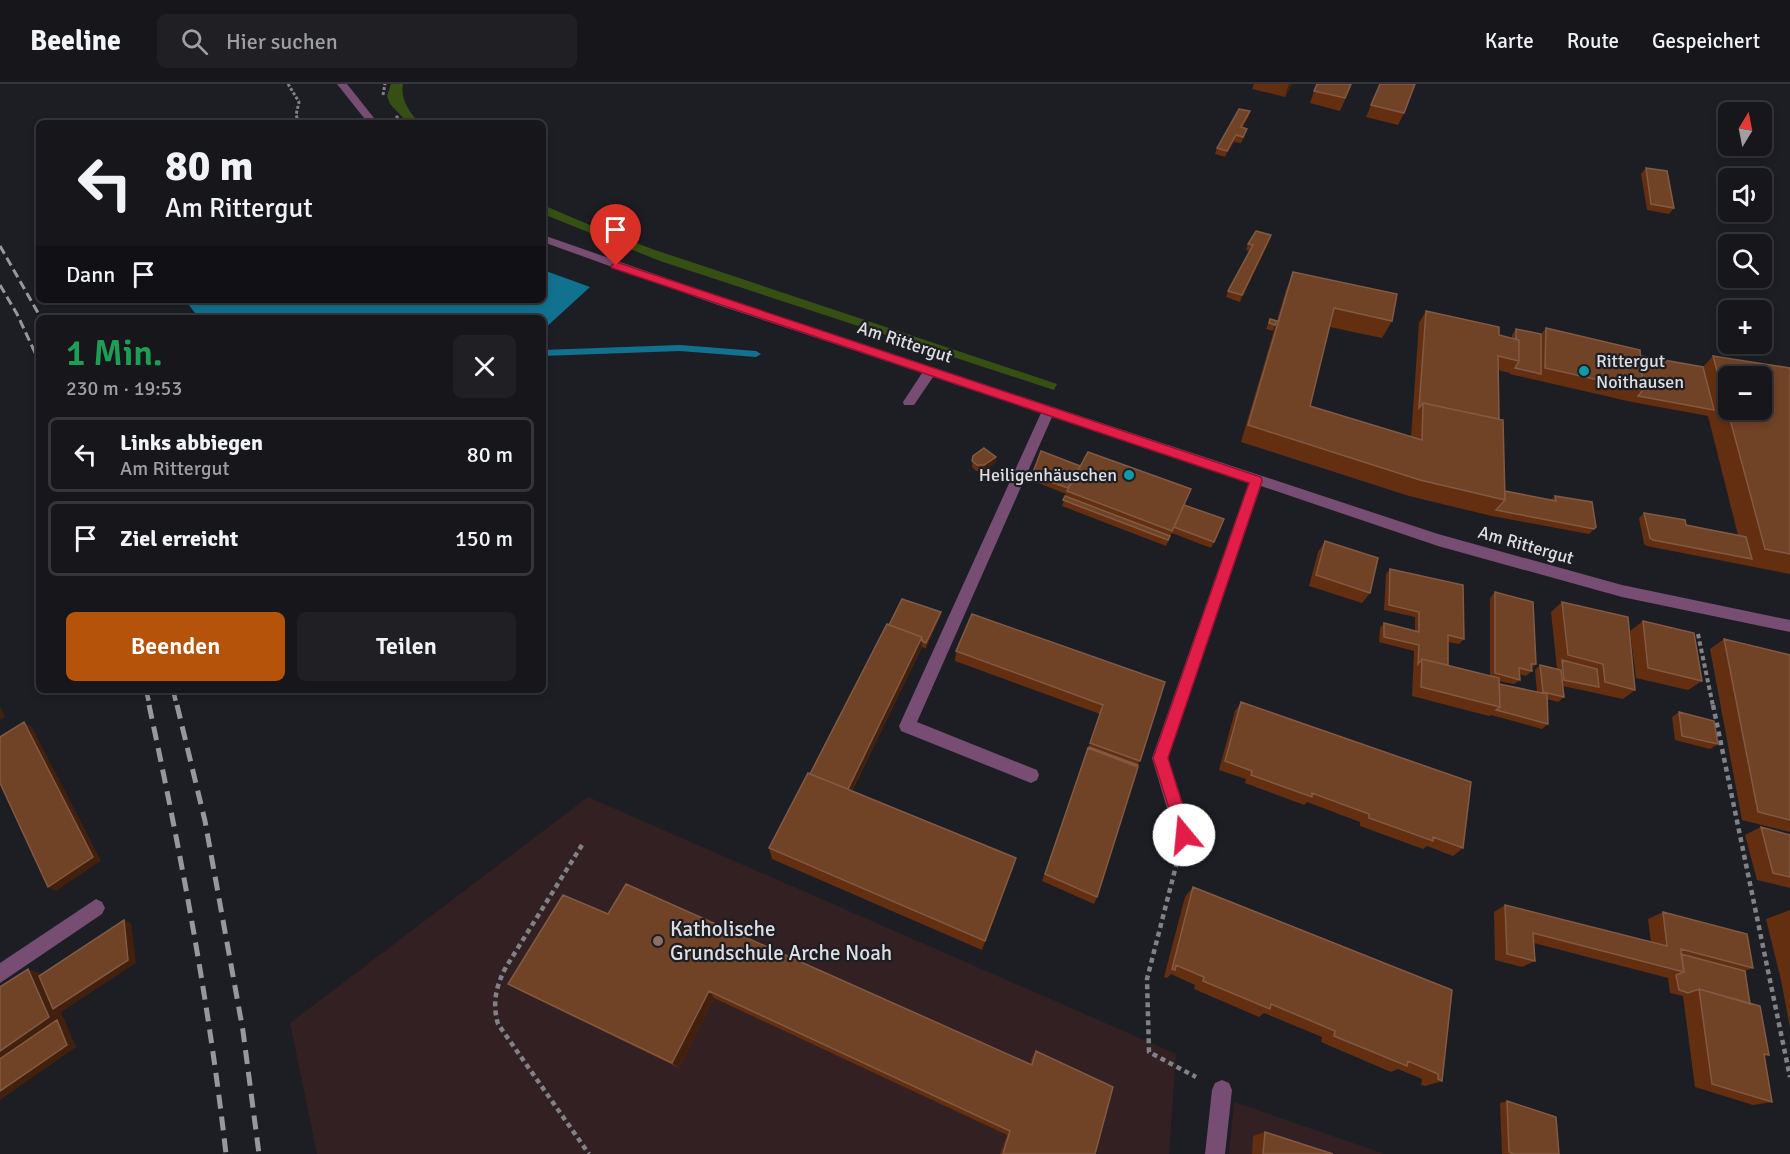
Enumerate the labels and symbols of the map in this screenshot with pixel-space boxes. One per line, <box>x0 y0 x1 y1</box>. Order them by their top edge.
north arrow <box>1718 102 1772 156</box>
pin <box>590 204 641 266</box>
street label: Am Rittergut <box>855 316 955 368</box>
place label: Rittergut Noithausen <box>1596 350 1684 393</box>
marker: Rittergut Noithausen <box>1577 364 1591 378</box>
place label: Heiligenhäuschen <box>979 464 1117 486</box>
marker: Heiligenhäuschen <box>1122 468 1136 482</box>
street label: Am Rittergut <box>1476 521 1576 569</box>
position arrow <box>1152 803 1216 867</box>
place label: Katholische Grundschule Arche Noah <box>670 916 892 966</box>
marker: Katholische Grundschule Arche Noah <box>651 934 665 948</box>

